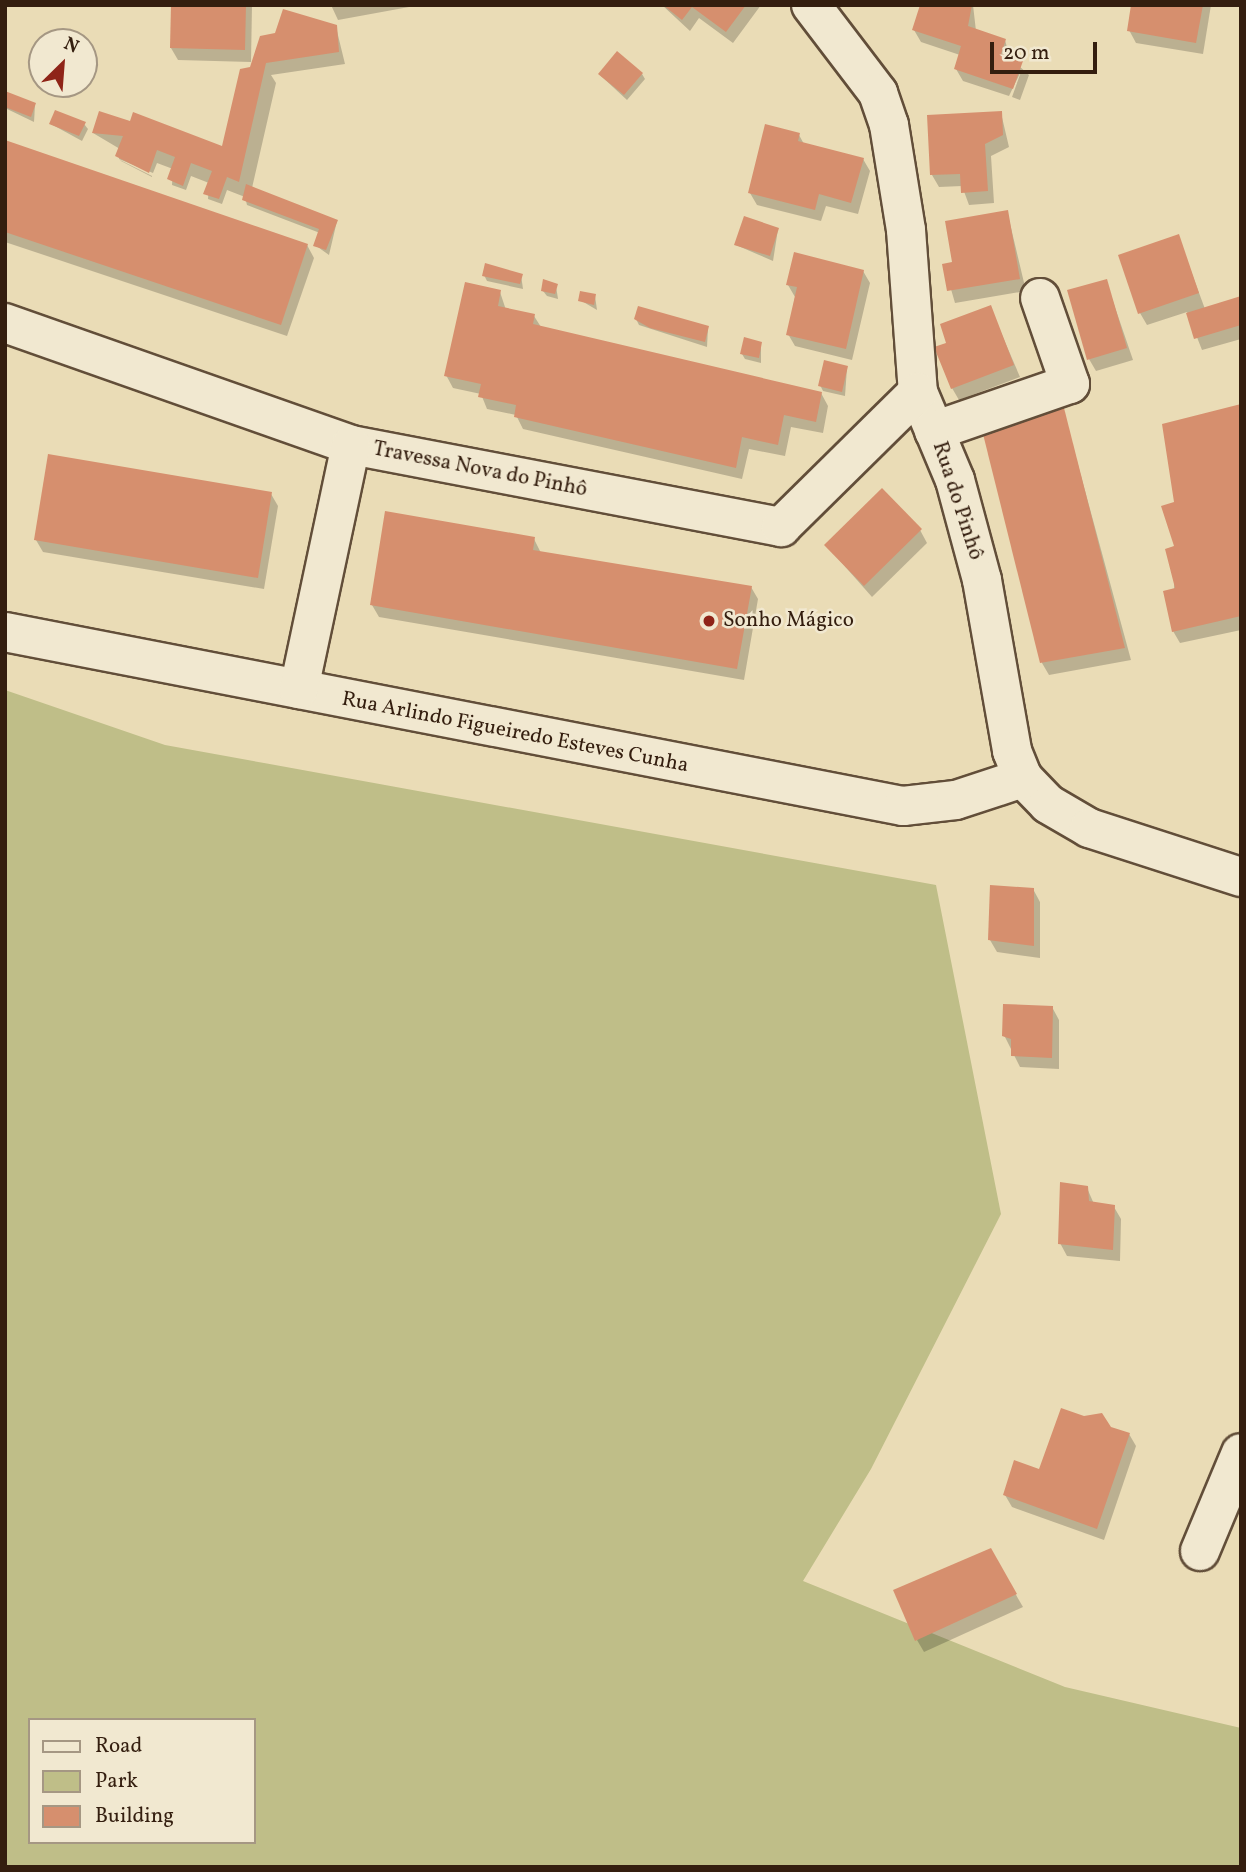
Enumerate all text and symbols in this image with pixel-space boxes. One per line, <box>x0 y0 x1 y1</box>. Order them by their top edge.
north arrow <box>28 28 98 98</box>
scale bar <box>994 28 1101 72</box>
text: N <box>59 31 83 60</box>
text: 20 m <box>1003 39 1049 68</box>
street label: Travessa Nova do Pinhô <box>371 437 589 503</box>
street label: Rua do Pinhô <box>926 439 988 563</box>
place label: Sonho Mágico <box>723 608 854 634</box>
marker: Sonho Mágico <box>701 613 717 629</box>
street label: Rua Arlindo Figueiredo Esteves Cunha <box>339 687 691 779</box>
legend <box>28 1718 256 1844</box>
text: Road <box>95 1732 142 1761</box>
text: Park <box>95 1767 138 1796</box>
text: Building <box>95 1802 174 1831</box>

